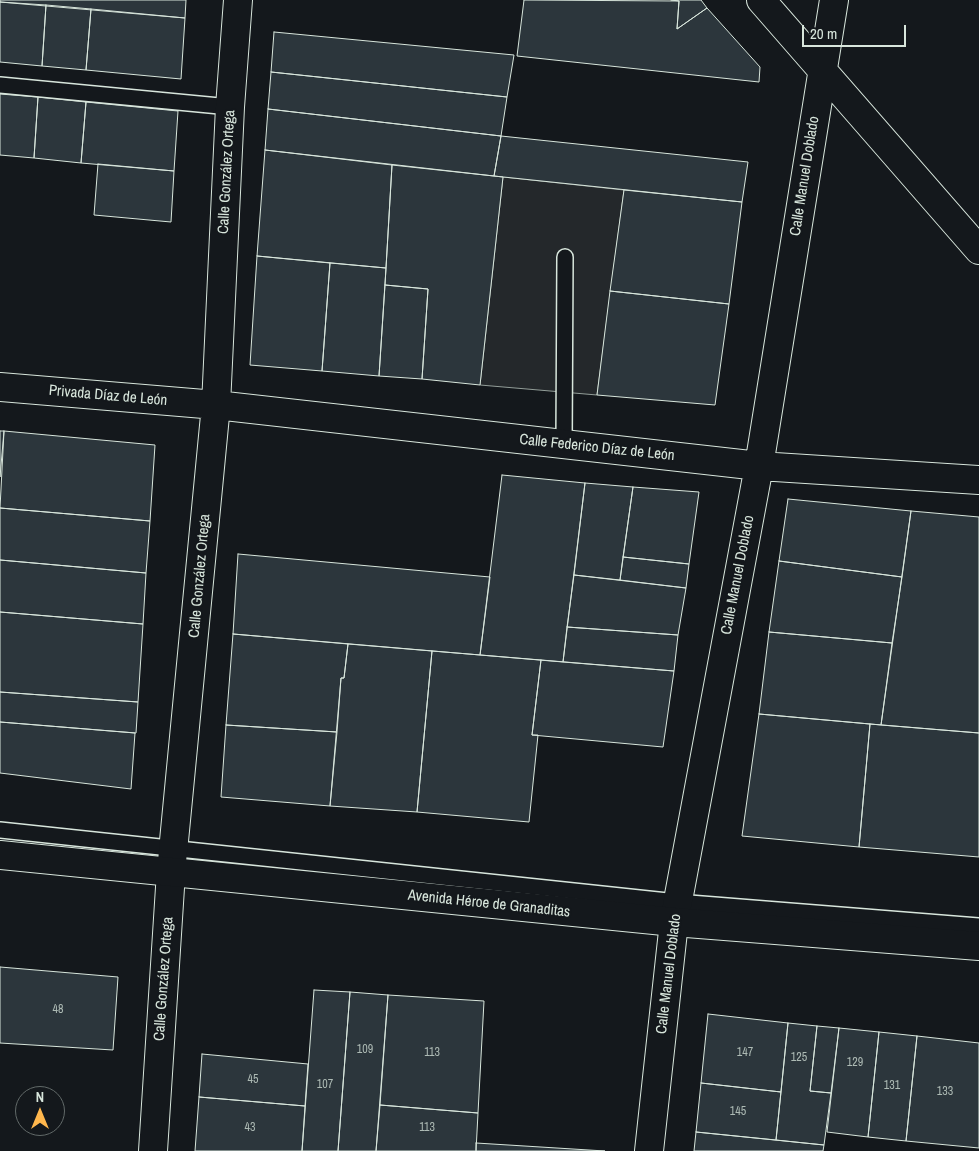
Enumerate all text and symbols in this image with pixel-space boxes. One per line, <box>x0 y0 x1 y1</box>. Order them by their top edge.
scale bar <box>804 15 908 47</box>
text: 20 m <box>810 23 837 44</box>
street label: Calle González Ortega <box>215 109 239 235</box>
street label: Calle Manuel Doblado <box>787 115 823 237</box>
street label: Privada Díaz de León <box>48 382 168 410</box>
street label: Calle Federico Díaz de León <box>519 431 675 465</box>
street label: Calle González Ortega <box>186 513 214 639</box>
street label: Calle Manuel Doblado <box>718 514 758 636</box>
street label: Avenida Héroe de Granaditas <box>407 887 571 921</box>
street label: Calle Manuel Doblado <box>653 913 685 1035</box>
street label: Calle González Ortega <box>151 916 177 1042</box>
house number: 48 <box>53 1003 63 1017</box>
house number: 109 <box>357 1043 373 1057</box>
house number: 113 <box>424 1046 440 1060</box>
house number: 147 <box>737 1046 753 1060</box>
house number: 125 <box>791 1051 807 1065</box>
house number: 129 <box>847 1056 863 1070</box>
house number: 45 <box>248 1073 258 1087</box>
house number: 107 <box>317 1078 333 1092</box>
house number: 131 <box>884 1079 900 1093</box>
house number: 133 <box>937 1085 953 1099</box>
north arrow <box>15 1086 65 1136</box>
text: N <box>36 1088 44 1106</box>
house number: 145 <box>730 1105 746 1119</box>
house number: 43 <box>245 1121 255 1135</box>
house number: 113 <box>419 1121 435 1135</box>

